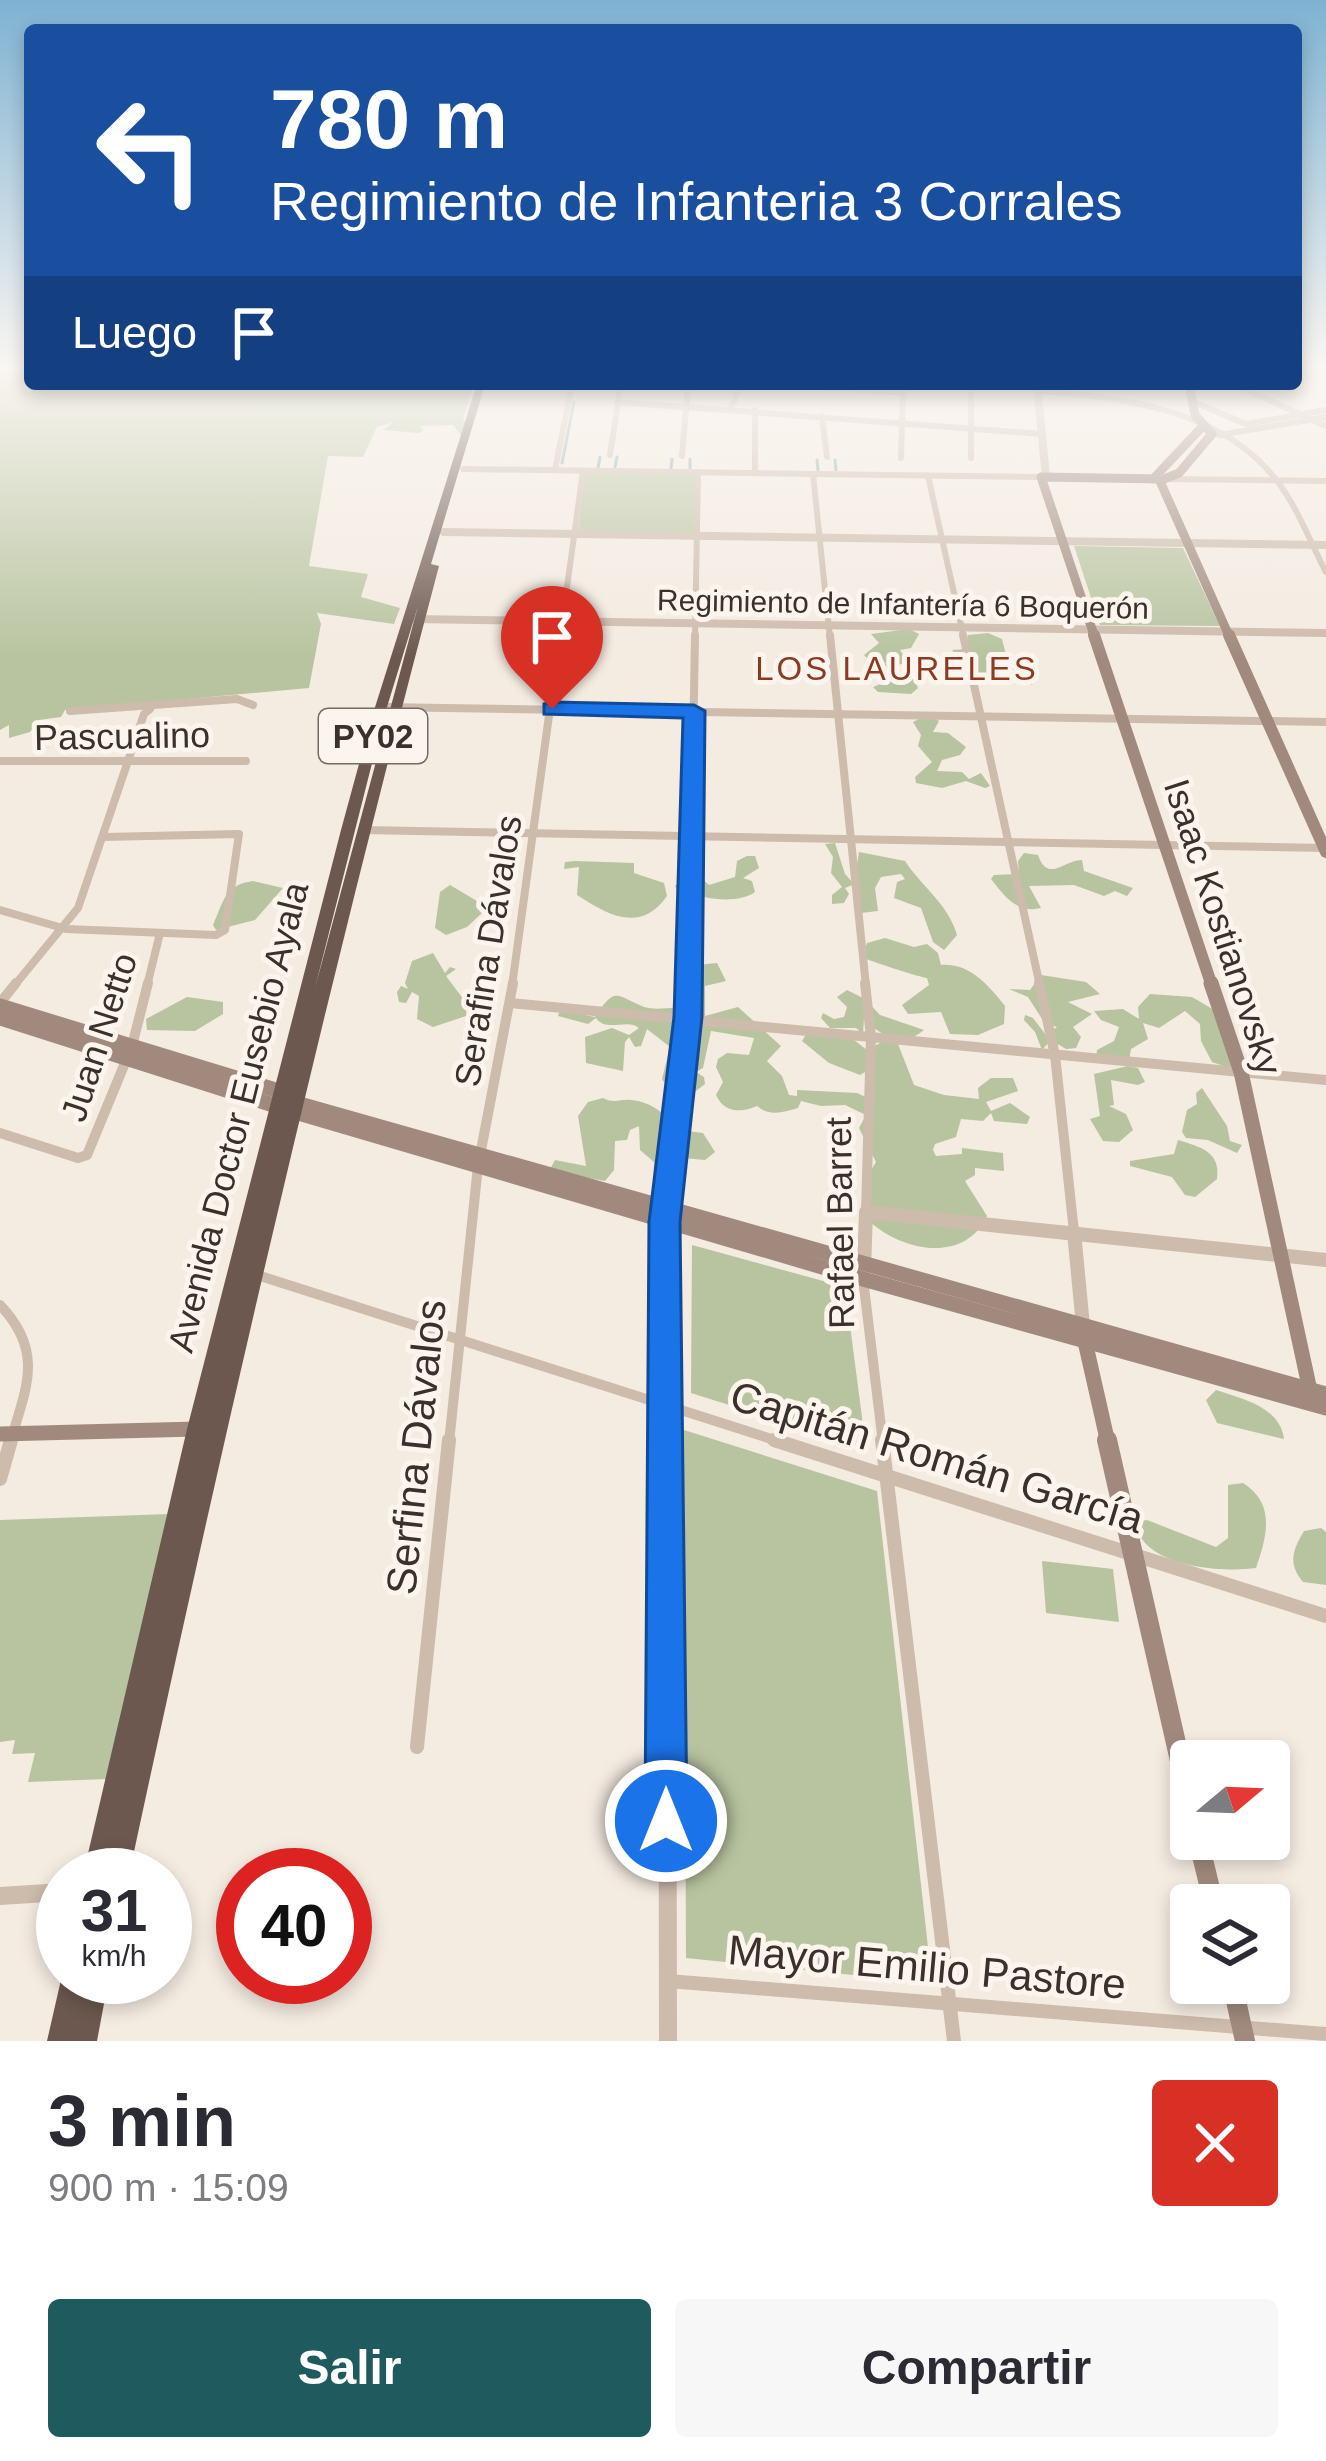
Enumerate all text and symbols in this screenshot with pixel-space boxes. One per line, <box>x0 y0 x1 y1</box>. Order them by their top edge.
icon: left <box>72 72 228 228</box>
text: 780 m <box>270 72 508 166</box>
text: Regimiento de Infanteria 3 Corrales <box>270 171 1122 231</box>
icon: arrive <box>221 300 287 366</box>
text: Luego <box>72 307 197 358</box>
street label: Regimiento de Infantería 6 Boquerón <box>657 583 1149 625</box>
pin <box>501 586 603 709</box>
icon: arrive <box>519 604 585 670</box>
district label: LOS LAURELES <box>755 650 1039 687</box>
road number: PY02 <box>319 709 427 763</box>
street label: Pascualino <box>34 714 210 758</box>
street label: Isaac Kostianovsky <box>1156 774 1290 1080</box>
street label: Serafina Dávalos <box>446 812 530 1090</box>
street label: Avenida Doctor Eusebio Ayala <box>160 877 317 1356</box>
street label: Juan Netto <box>53 948 145 1126</box>
street label: Rafael Barret <box>818 1117 862 1329</box>
street label: Serfina Dávalos <box>377 1297 455 1597</box>
street label: Capitán Román García <box>725 1372 1150 1542</box>
north arrow <box>1170 1740 1290 1860</box>
map controls <box>1170 1740 1290 2004</box>
position arrow <box>603 1758 729 1884</box>
speed limit sign: 40 <box>216 1848 372 2004</box>
text: 31 <box>81 1877 147 1944</box>
button: layers <box>1170 1884 1290 2004</box>
street label: Mayor Emilio Pastore <box>726 1926 1128 2008</box>
text: km/h <box>81 1939 147 1972</box>
button: close <box>1152 2080 1278 2206</box>
text: 3 min <box>48 2081 236 2161</box>
text: 900 m · 15:09 <box>48 2166 289 2209</box>
button: Salir <box>48 2299 651 2437</box>
button: Compartir <box>675 2299 1278 2437</box>

